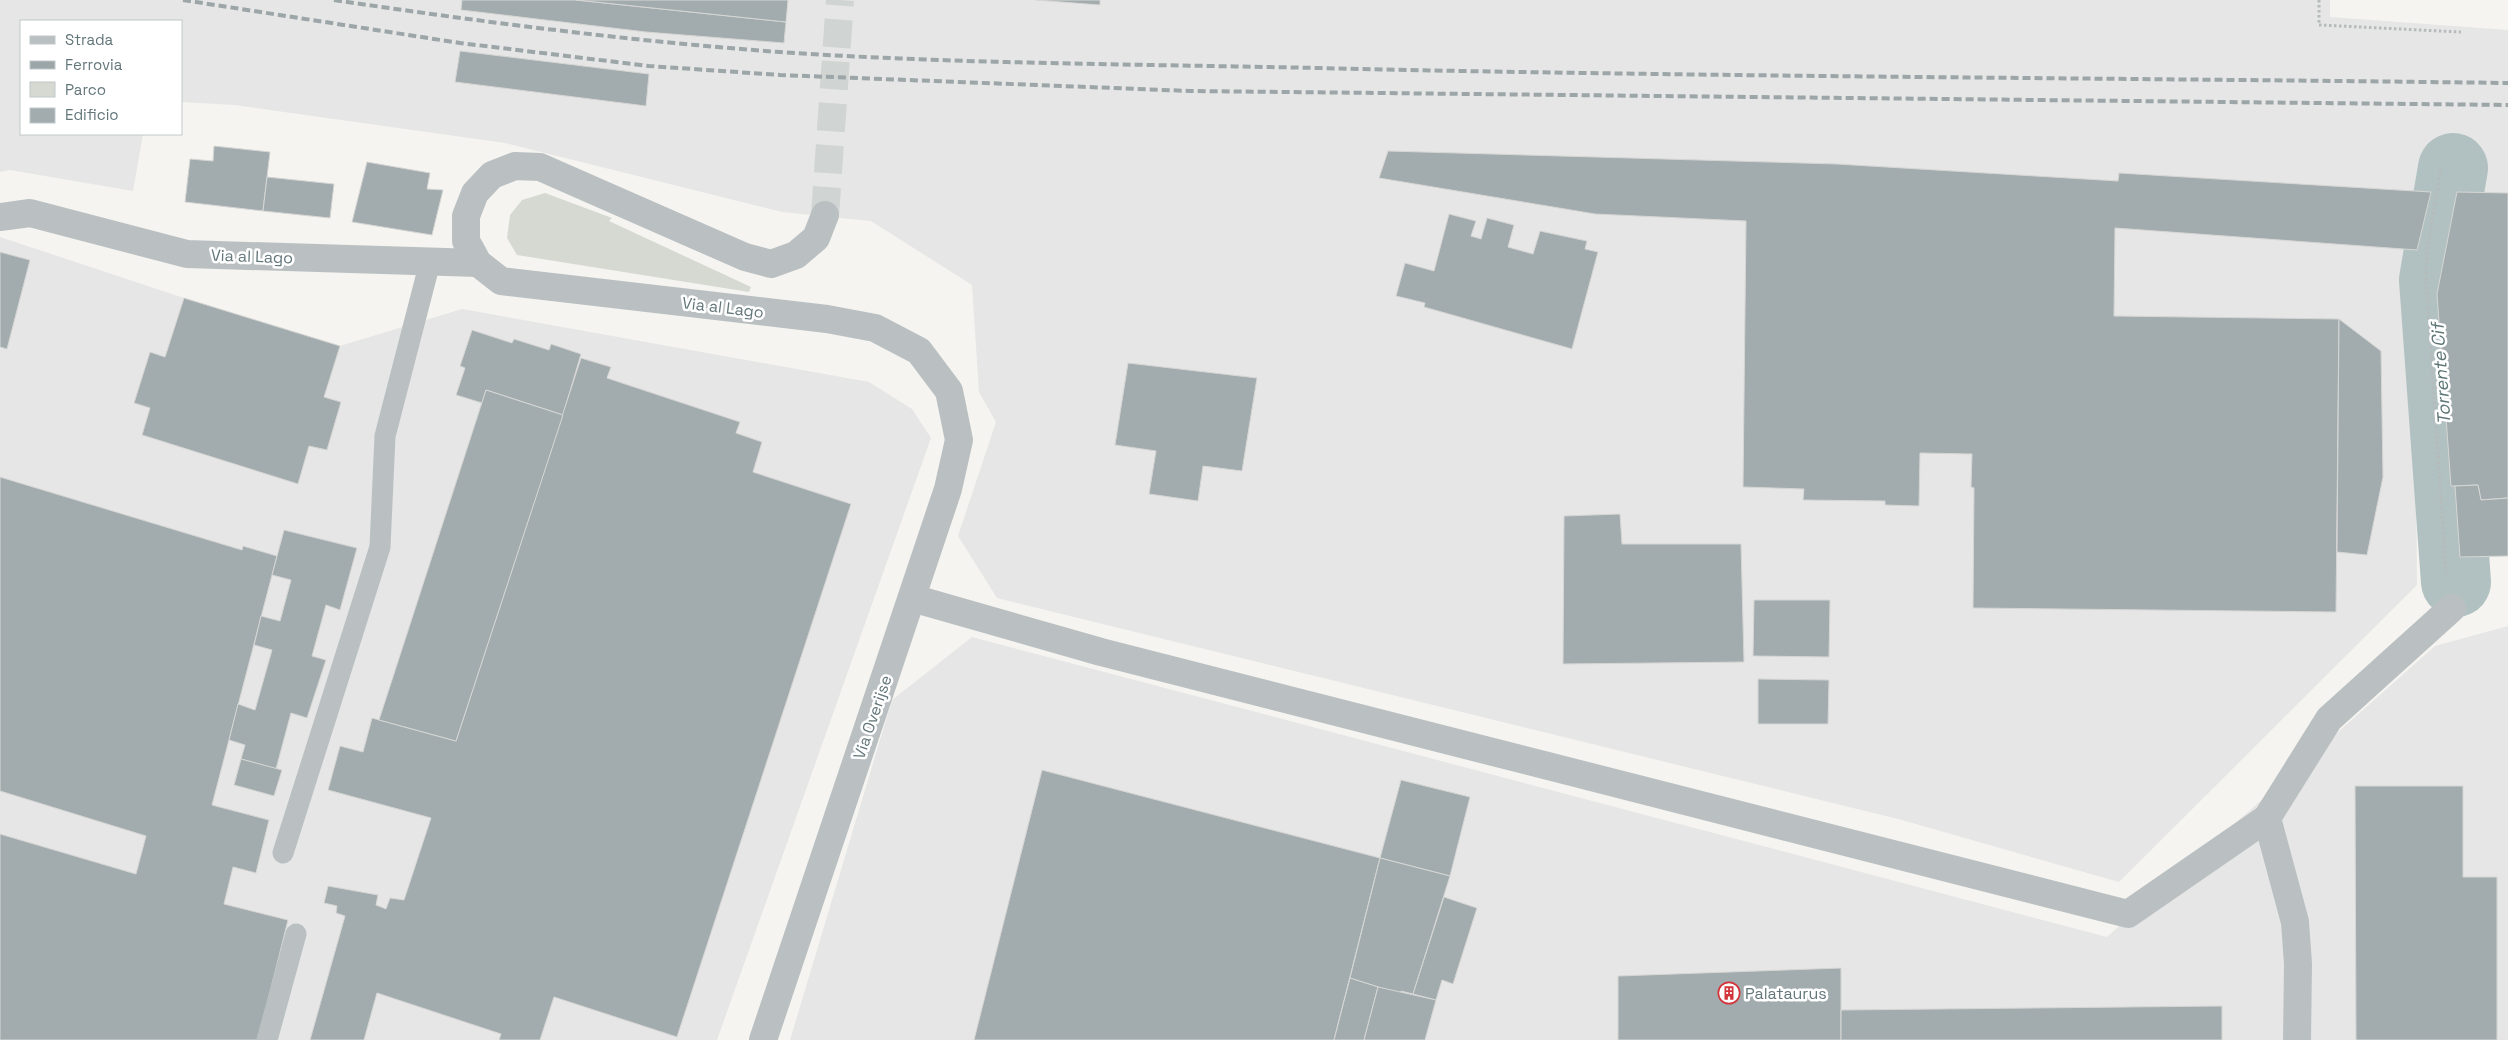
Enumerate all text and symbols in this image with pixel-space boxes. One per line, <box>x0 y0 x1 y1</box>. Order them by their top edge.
legend <box>20 20 182 135</box>
text: Strada <box>65 30 114 49</box>
text: Ferrovia <box>65 55 123 74</box>
text: Parco <box>65 80 106 99</box>
text: Edificio <box>65 105 119 124</box>
street label: Via al Lago <box>211 245 293 268</box>
street label: Via al Lago <box>681 292 765 323</box>
water label: Torrente Cif <box>2425 319 2456 426</box>
street label: Via Overijse <box>848 672 897 762</box>
building icon: Palataurus <box>1717 981 1741 1005</box>
place label: Palataurus <box>1745 983 1827 1004</box>

